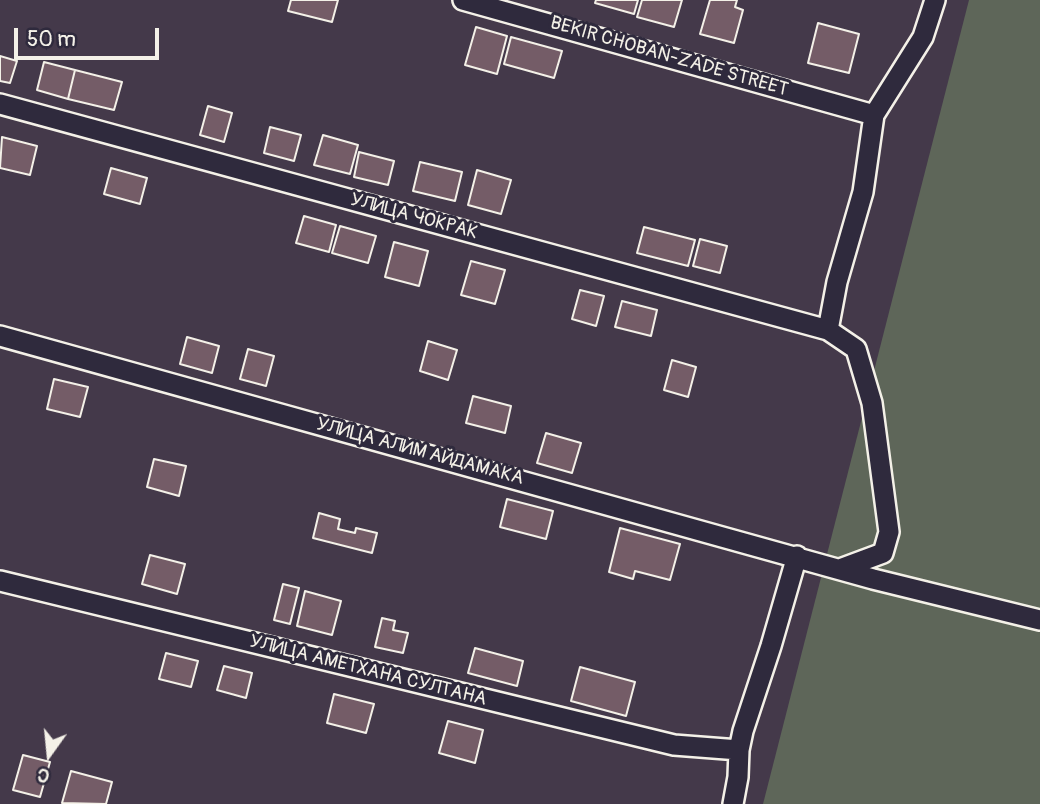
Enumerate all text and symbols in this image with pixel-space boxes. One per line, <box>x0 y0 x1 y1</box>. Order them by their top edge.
street label: BEKIR CHOBAN-ZADE STREET <box>547 12 791 102</box>
scale bar <box>18 14 163 58</box>
text: 50 m <box>27 26 76 53</box>
street label: УЛИЦА ЧОКРАК <box>348 189 480 245</box>
street label: УЛИЦА АЛИМ АЙДАМАКА <box>314 413 526 491</box>
street label: УЛИЦА АМЕТХАНА СУЛТАНА <box>247 631 489 711</box>
north arrow <box>14 720 84 790</box>
text: С <box>35 762 52 788</box>

